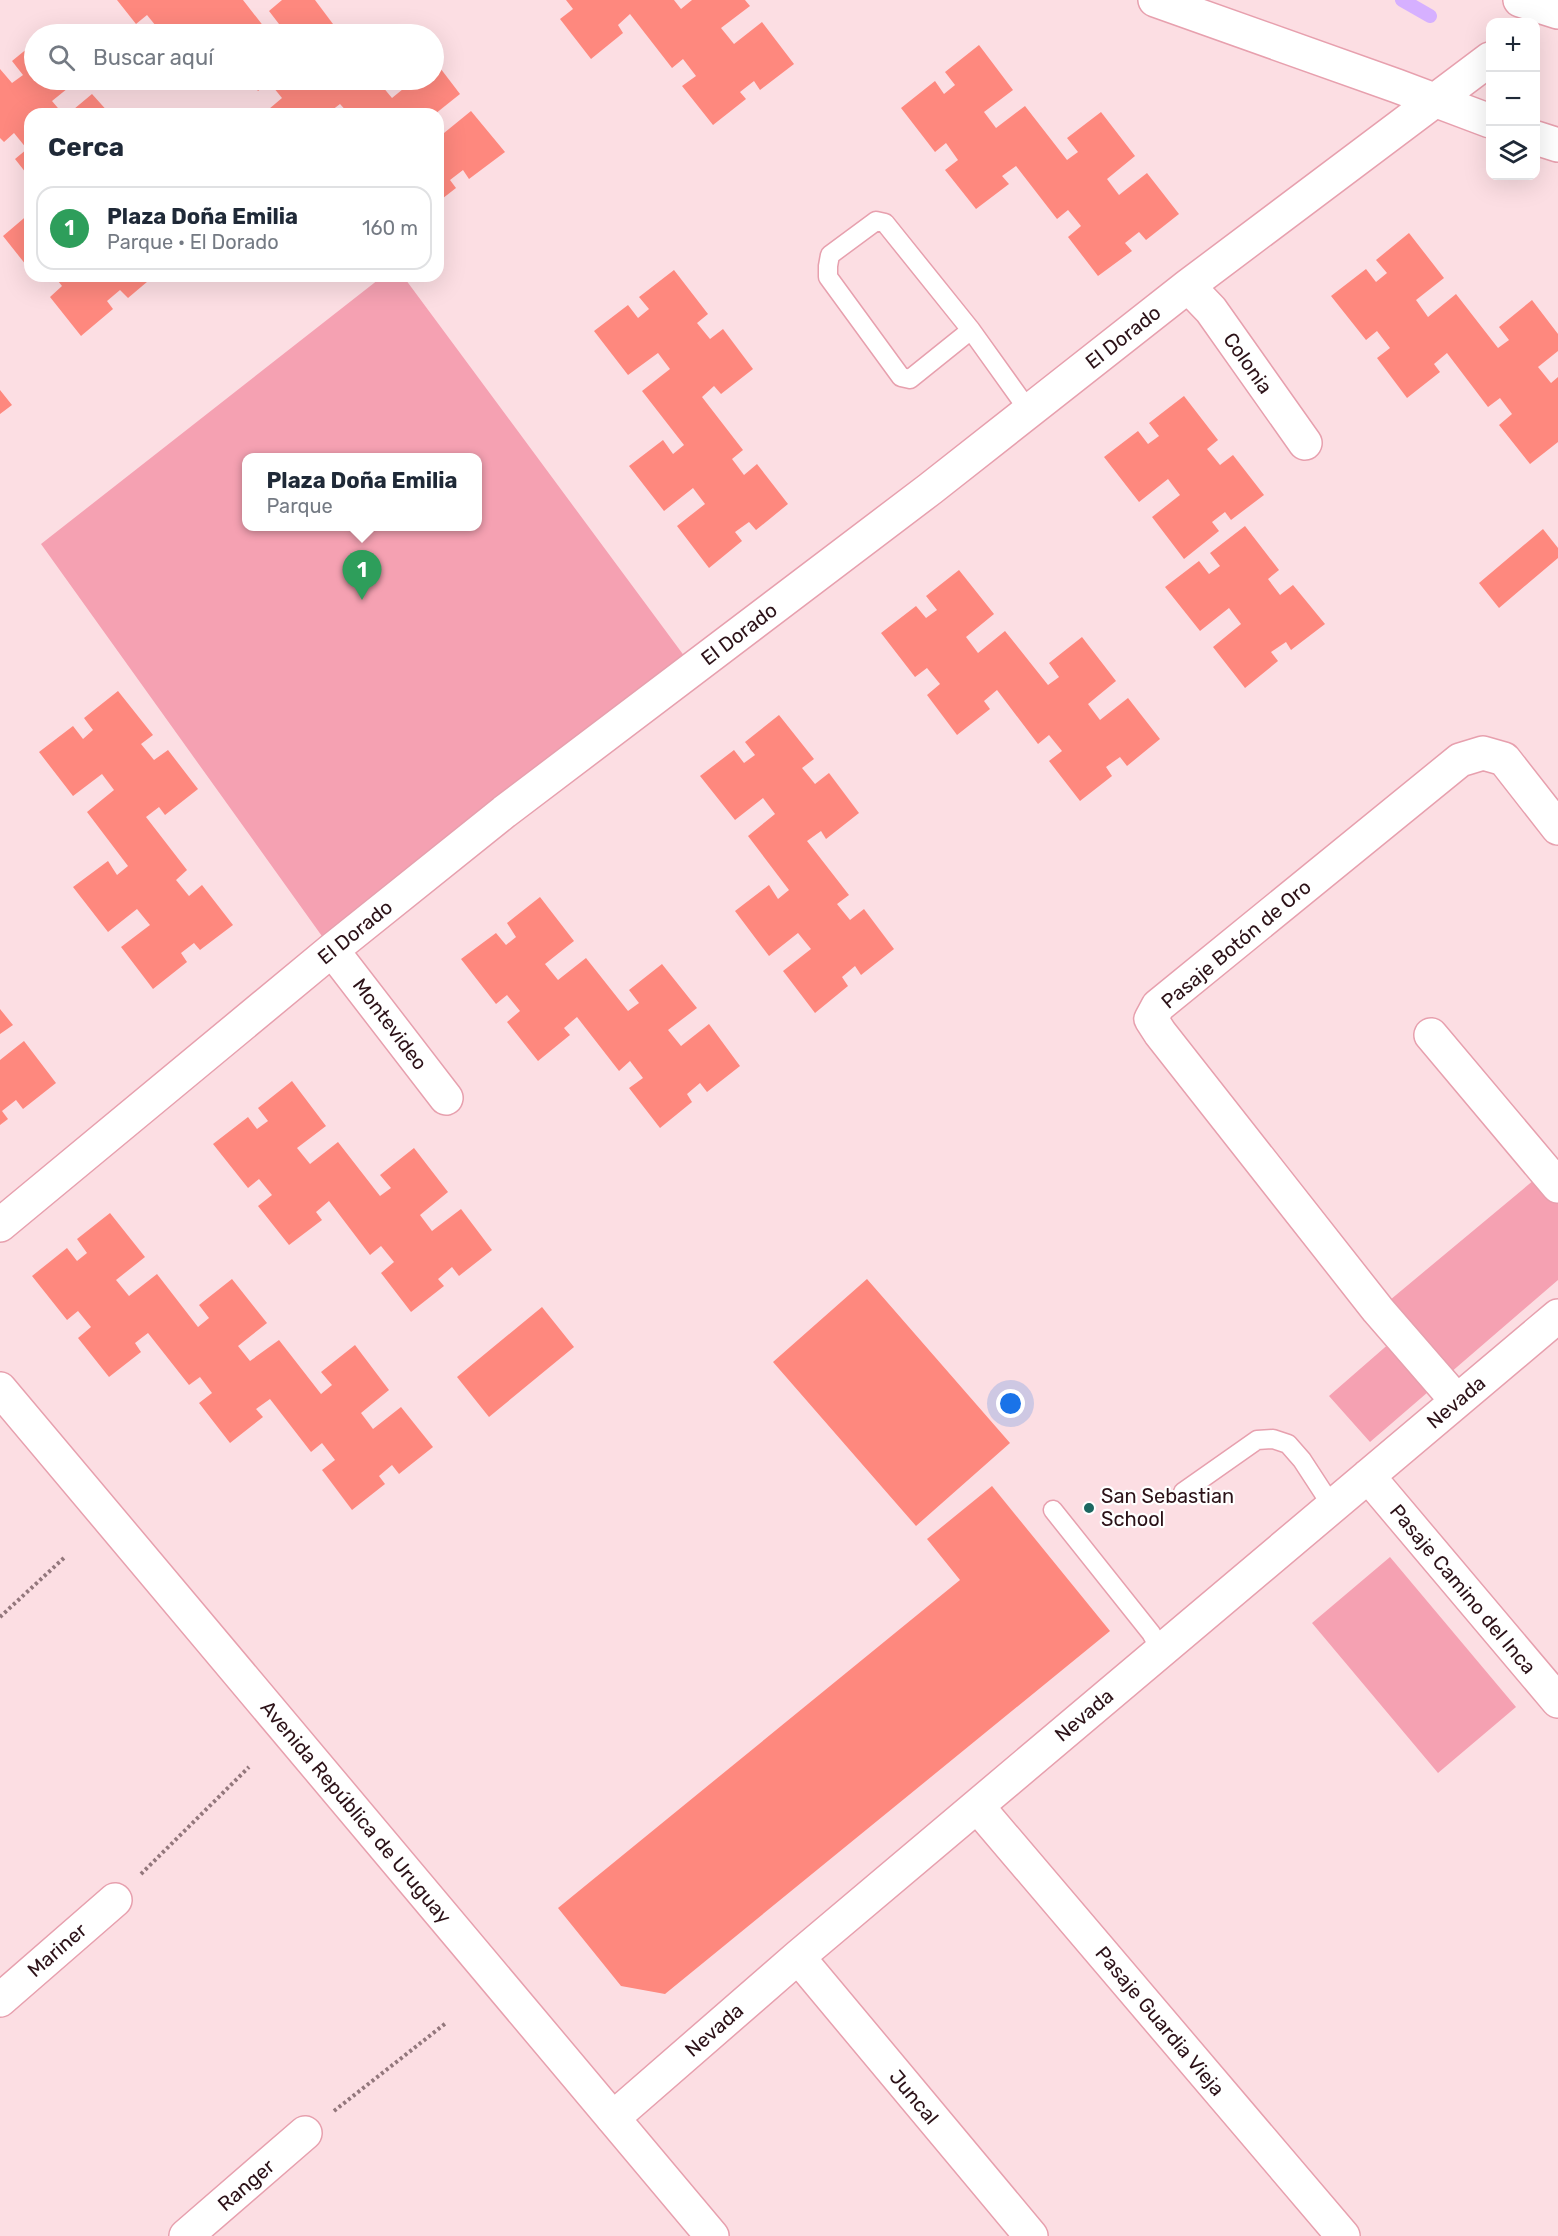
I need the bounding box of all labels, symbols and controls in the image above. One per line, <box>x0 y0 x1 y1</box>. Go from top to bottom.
map controls <box>1486 18 1540 180</box>
button: + <box>1486 18 1540 72</box>
search box <box>24 24 444 90</box>
icon: search <box>45 41 78 74</box>
text: Buscar aquí <box>93 44 214 71</box>
button: − <box>1486 72 1540 126</box>
button: layers <box>1486 126 1540 180</box>
text: Cerca <box>48 132 124 163</box>
text: Plaza Doña Emilia <box>107 203 298 230</box>
text: 1 <box>65 216 74 240</box>
text: 160 m <box>362 216 418 240</box>
text: Parque · El Dorado <box>107 230 279 254</box>
street label: El Dorado <box>1081 300 1165 374</box>
street label: Colonia <box>1218 328 1278 398</box>
popup <box>242 453 482 531</box>
text: Plaza Doña Emilia <box>266 467 458 494</box>
text: Parque <box>266 494 333 518</box>
pin: 1 <box>342 550 382 600</box>
street label: El Dorado <box>696 598 782 670</box>
street label: Pasaje Botón de Oro <box>1156 874 1316 1014</box>
street label: El Dorado <box>313 895 397 969</box>
street label: Montevideo <box>348 973 432 1075</box>
street label: Nevada <box>1422 1371 1490 1433</box>
your location <box>996 1389 1025 1418</box>
place label: San Sebastian School <box>1101 1484 1234 1531</box>
street label: Pasaje Camino del Inca <box>1385 1499 1541 1679</box>
marker: San Sebastian School <box>1082 1501 1096 1515</box>
street label: Nevada <box>1050 1684 1118 1746</box>
street label: Avenida República de Uruguay <box>256 1696 456 1928</box>
street label: Mariner <box>23 1918 92 1982</box>
street label: Pasaje Guardia Vieja <box>1090 1941 1230 2101</box>
street label: Nevada <box>680 1998 748 2062</box>
street label: Juncal <box>884 2065 944 2129</box>
street label: Ranger <box>213 2154 279 2216</box>

